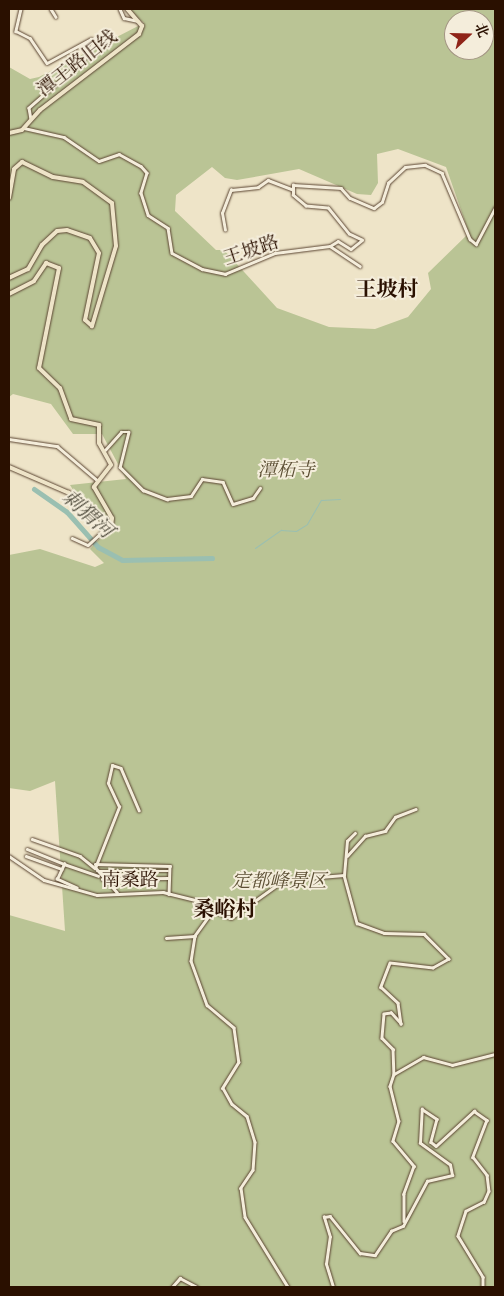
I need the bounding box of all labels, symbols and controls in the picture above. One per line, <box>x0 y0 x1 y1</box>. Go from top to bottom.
north arrow <box>444 10 494 60</box>
text: 北 <box>471 20 493 40</box>
street label: 潭王路旧线 <box>33 25 121 101</box>
street label: 王坡路 <box>220 230 282 270</box>
district label: 王坡村 <box>356 276 418 302</box>
park label: 潭柘寺 <box>258 459 314 481</box>
water label: 刺猬河 <box>58 485 118 543</box>
street label: 南桑路 <box>102 869 158 891</box>
park label: 定都峰景区 <box>232 870 326 892</box>
district label: 桑峪村 <box>194 896 256 922</box>

